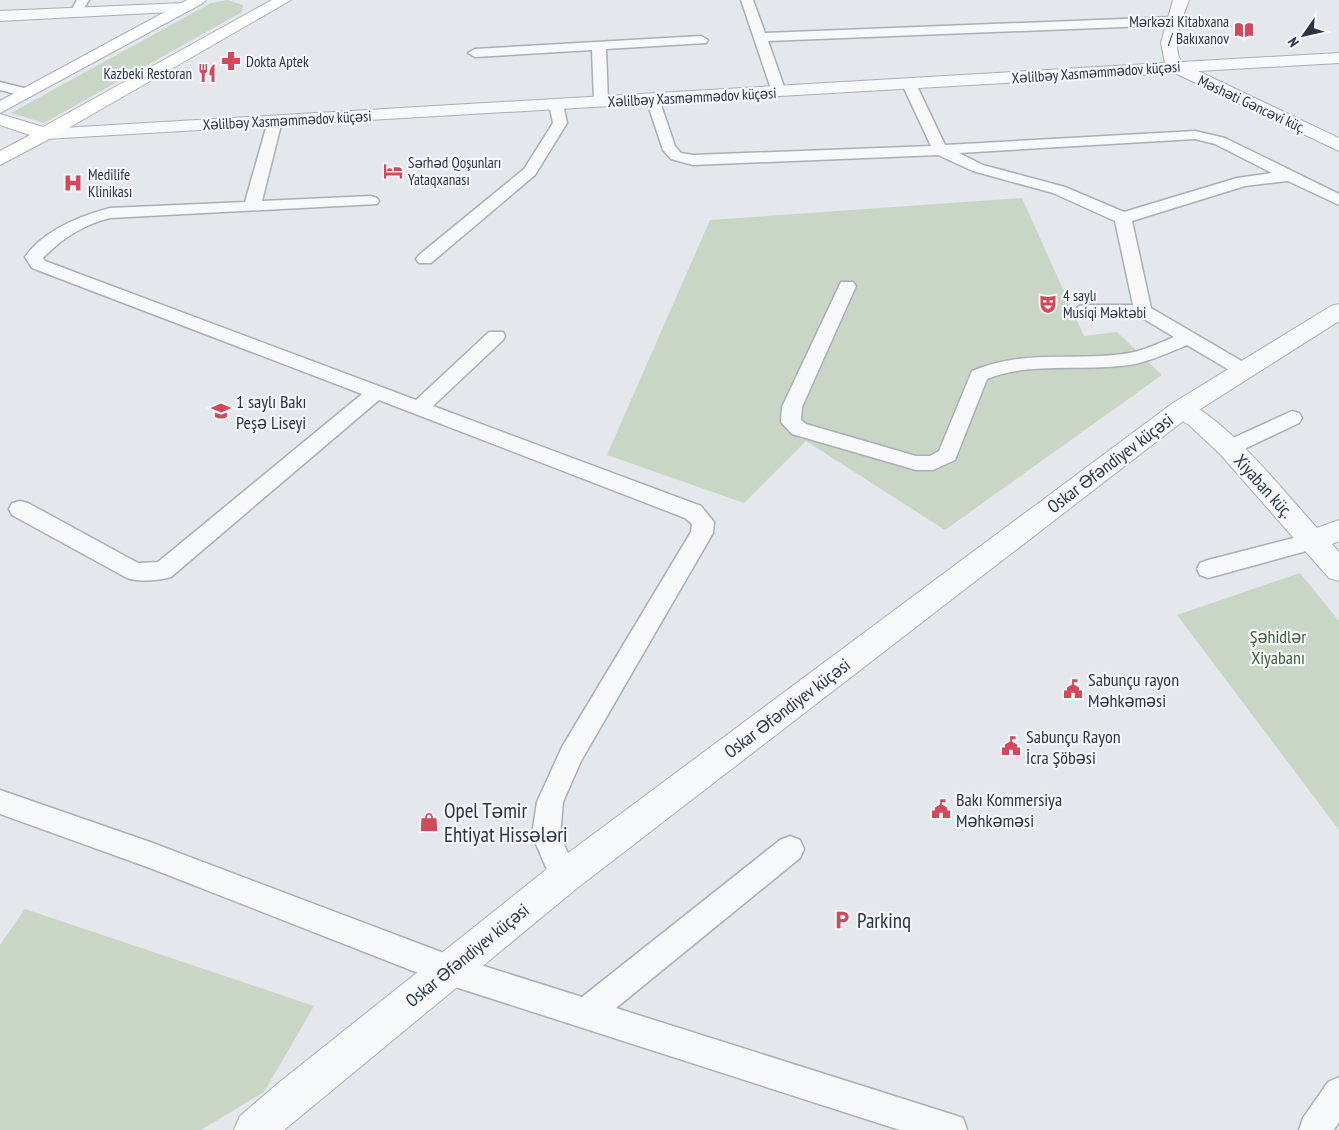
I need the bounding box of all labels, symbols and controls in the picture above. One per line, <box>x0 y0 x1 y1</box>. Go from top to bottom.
north arrow <box>1279 10 1329 60</box>
place label: Mərkəzi Kitabxana / Bakıxanov <box>1129 12 1229 48</box>
library icon: Mərkəzi Kitabxana / Bakıxanov <box>1233 19 1255 41</box>
text: N <box>1284 34 1303 50</box>
pharmacy icon: Dokta Aptek <box>220 50 242 72</box>
place label: Dokta Aptek <box>246 52 309 71</box>
street label: Xəlilbəy Xasməmmədov küçəsi <box>1011 57 1181 87</box>
restaurant icon: Kazbeki Restoran <box>196 62 218 84</box>
place label: Kazbeki Restoran <box>103 64 192 83</box>
street label: Məshəti Gəncəvi küç. <box>1195 71 1309 137</box>
street label: Xəlilbəy Xasməmmədov küçəsi <box>607 83 777 111</box>
street label: Xəlilbəy Xasməmmədov küçəsi <box>202 106 372 134</box>
place label: Sərhəd Qoşunları Yataqxanası <box>408 153 501 189</box>
hotel icon: Sərhəd Qoşunları Yataqxanası <box>382 160 404 182</box>
place label: Medilife Klinikası <box>88 165 132 201</box>
hospital icon: Medilife Klinikası <box>62 172 84 194</box>
place label: 4 saylı Musiqi Məktəbi <box>1063 286 1146 322</box>
theatre icon: 4 saylı Musiqi Məktəbi <box>1037 293 1059 315</box>
place label: 1 saylı Bakı Peşə Liseyi <box>236 390 306 434</box>
school or university icon: 1 saylı Bakı Peşə Liseyi <box>210 400 232 422</box>
street label: Oskar Əfəndiyev küçəsi <box>1042 408 1178 518</box>
street label: Xiyaban küç. <box>1229 449 1299 523</box>
park label: Şəhidlər Xiyabanı <box>1250 625 1306 669</box>
street label: Oskar Əfəndiyev küçəsi <box>719 653 855 763</box>
place label: Sabunçu rayon Məhkəməsi <box>1088 668 1179 712</box>
public building icon: Sabunçu rayon Məhkəməsi <box>1062 678 1084 700</box>
place label: Sabunçu Rayon İcra Şöbəsi <box>1026 725 1121 769</box>
public building icon: Sabunçu Rayon İcra Şöbəsi <box>1000 735 1022 757</box>
place label: Bakı Kommersiya Məhkəməsi <box>956 788 1062 832</box>
place label: Opel Təmir Ehtiyat Hissələri <box>444 797 568 848</box>
public building icon: Bakı Kommersiya Məhkəməsi <box>930 798 952 820</box>
shop icon: Opel Təmir Ehtiyat Hissələri <box>418 811 440 833</box>
street label: Oskar Əfəndiyev küçəsi <box>401 898 533 1012</box>
place label: Parkinq <box>857 907 911 934</box>
parking icon: Parkinq <box>831 909 853 931</box>

